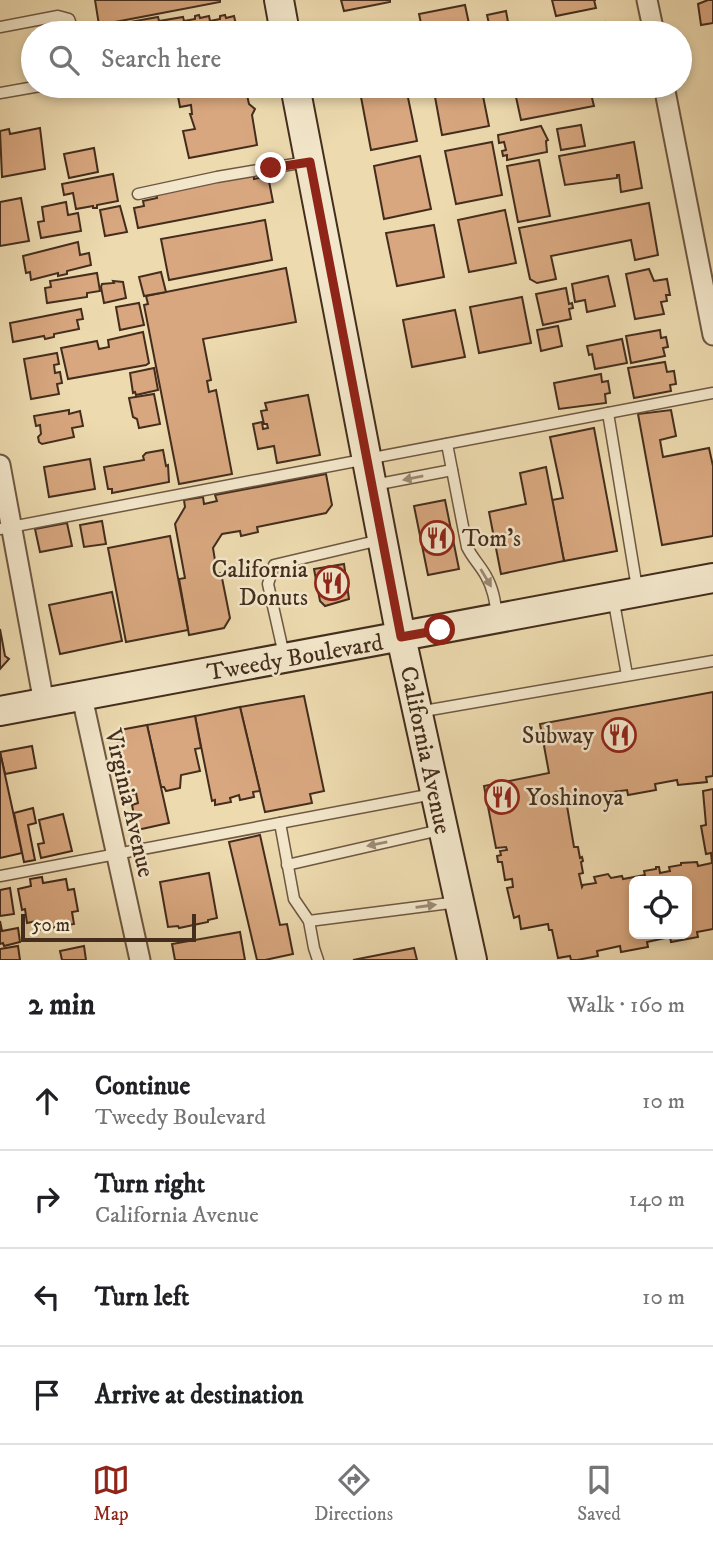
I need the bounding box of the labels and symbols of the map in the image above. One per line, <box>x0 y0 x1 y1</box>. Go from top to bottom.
route end <box>255 152 286 183</box>
one-way arrow <box>402 472 424 483</box>
restaurant icon: Tom's <box>418 519 456 557</box>
place label: Tom's <box>462 524 521 554</box>
place label: California Donuts <box>211 555 309 613</box>
restaurant icon: California Donuts <box>313 564 351 602</box>
one-way arrow <box>480 568 492 587</box>
route start <box>424 614 455 645</box>
street label: Tweedy Boulevard <box>205 628 386 688</box>
street label: California Avenue <box>393 664 457 837</box>
restaurant icon: Subway <box>600 716 638 754</box>
place label: Subway <box>522 721 595 751</box>
street label: Virginia Avenue <box>97 725 161 880</box>
restaurant icon: Yoshinoya <box>483 778 521 816</box>
place label: Yoshinoya <box>526 783 625 813</box>
one-way arrow <box>366 839 388 850</box>
one-way arrow <box>415 901 437 912</box>
scale bar <box>21 911 196 943</box>

